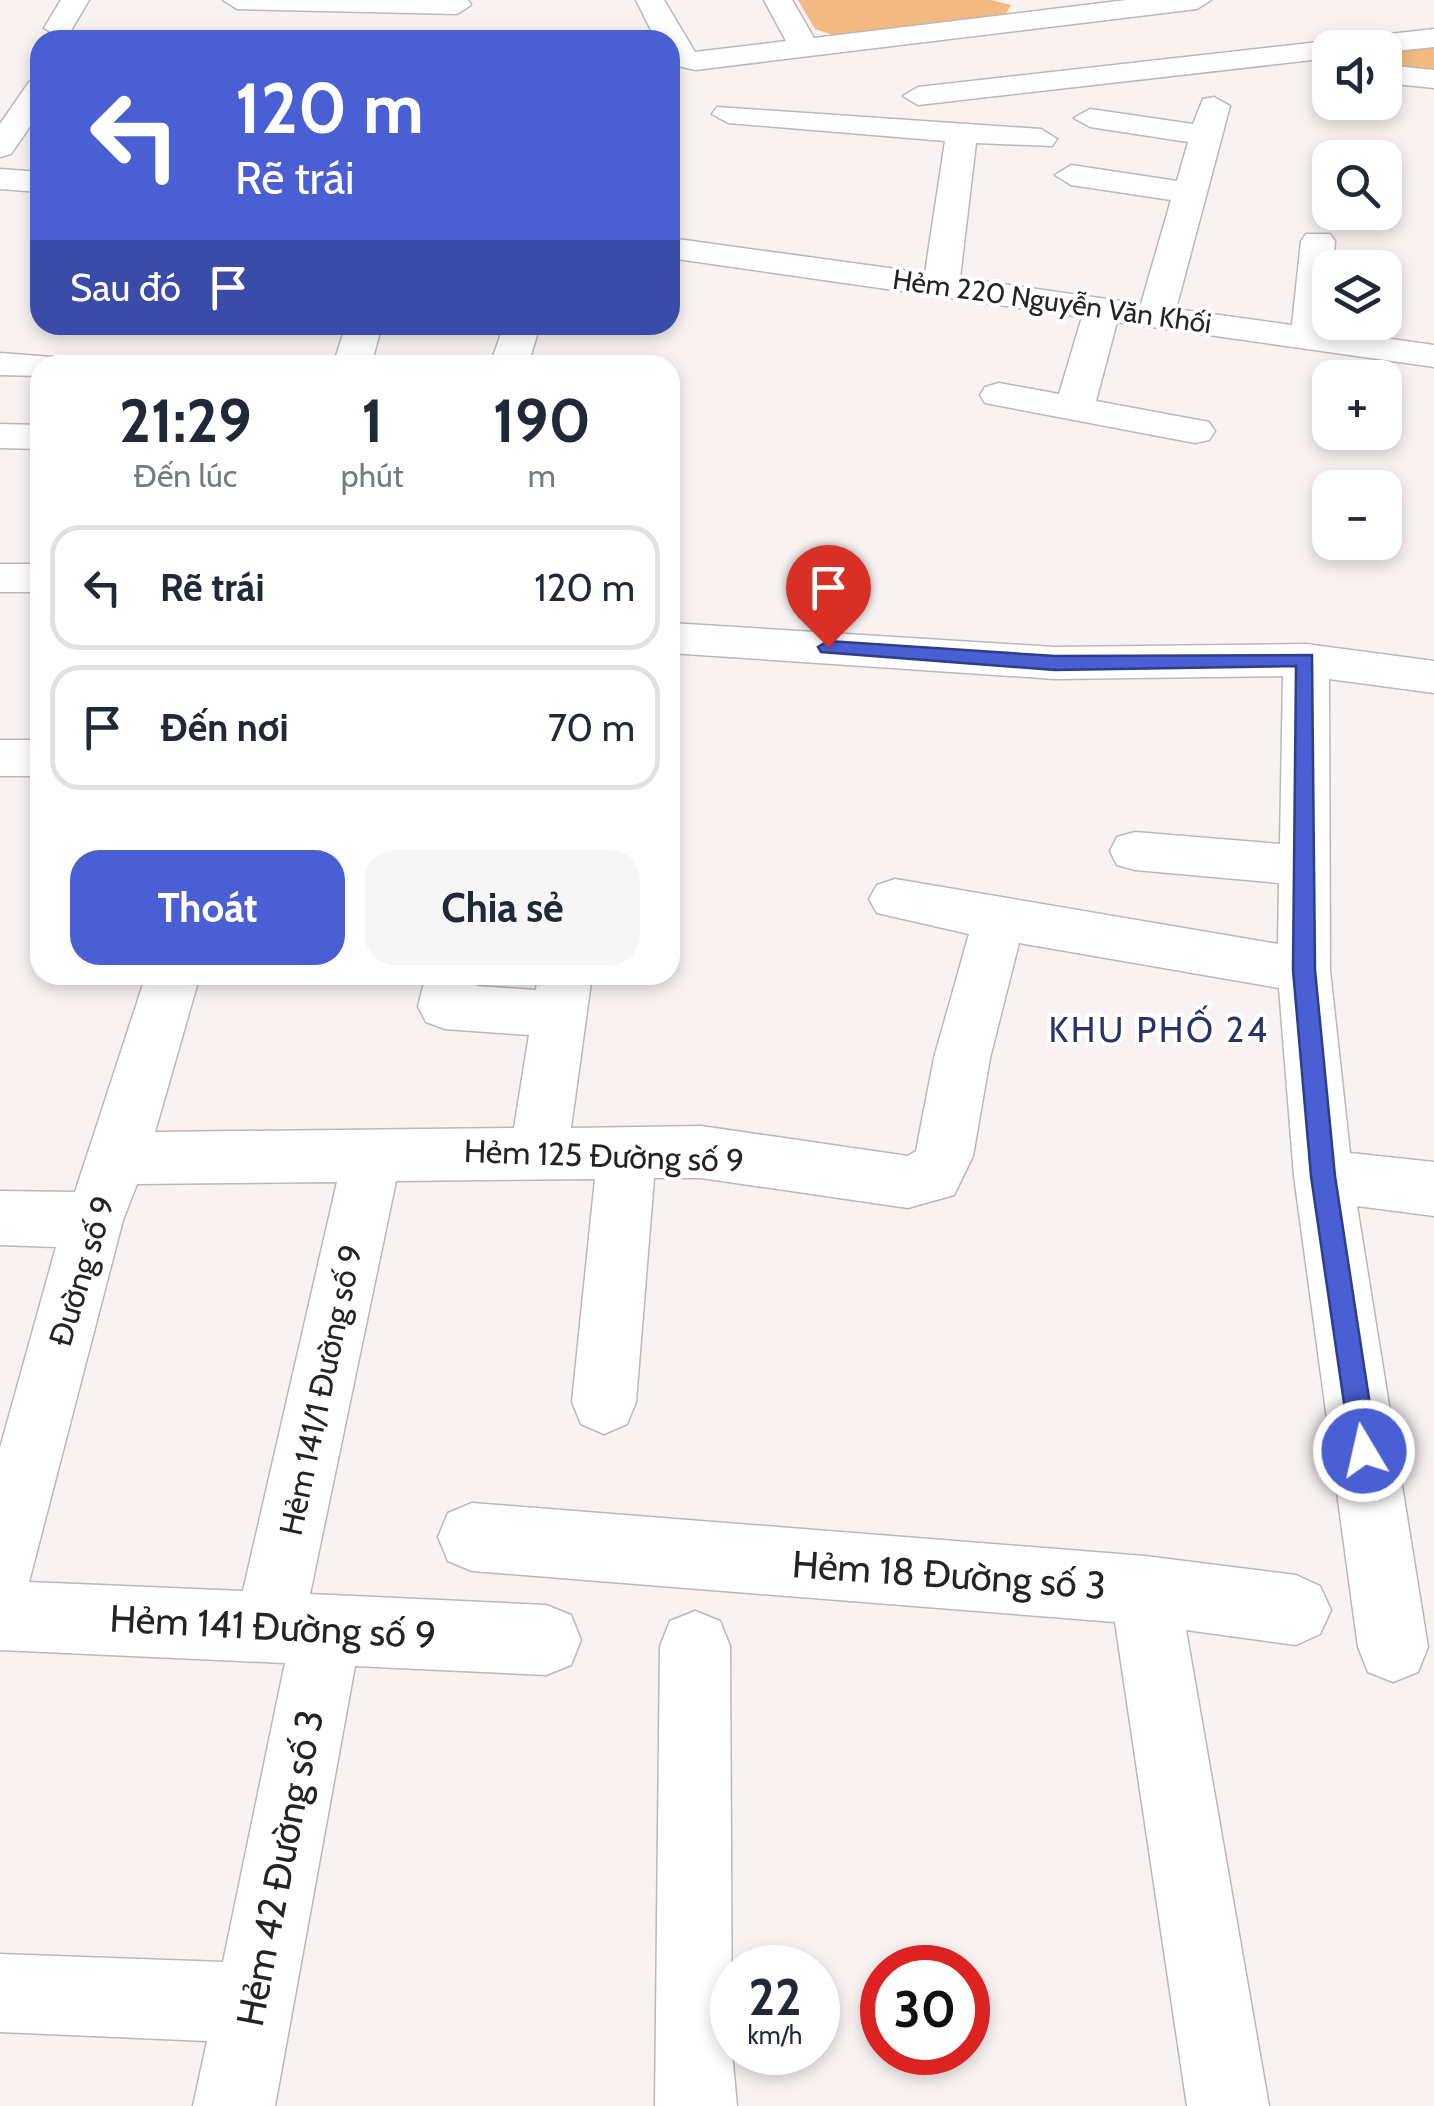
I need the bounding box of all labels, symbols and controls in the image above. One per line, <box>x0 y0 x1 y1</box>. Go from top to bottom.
map controls <box>1312 30 1402 560</box>
button: sound <box>1312 30 1402 120</box>
text: 120 m <box>235 65 424 151</box>
icon: left <box>70 70 200 200</box>
button: search <box>1312 140 1402 230</box>
text: Rẽ trái <box>235 151 355 205</box>
button: layers <box>1312 250 1402 340</box>
icon: arrive <box>201 260 256 315</box>
street label: Hẻm 220 Nguyễn Văn Khối <box>890 262 1214 340</box>
text: Sau đó <box>70 264 181 311</box>
button: + <box>1312 360 1402 450</box>
text: 21:29 <box>119 384 252 457</box>
text: 1 <box>361 384 383 457</box>
text: 190 <box>493 384 591 457</box>
text: Đến lúc <box>134 456 237 495</box>
text: phút <box>341 456 404 495</box>
text: m <box>528 456 556 495</box>
button: − <box>1312 470 1402 560</box>
pin <box>786 545 871 648</box>
icon: left <box>75 560 130 615</box>
icon: arrive <box>801 560 856 615</box>
text: Rẽ trái <box>160 564 265 611</box>
text: 120 m <box>534 564 635 611</box>
icon: arrive <box>75 700 130 755</box>
text: Đến nơi <box>160 704 289 751</box>
text: 70 m <box>548 704 635 751</box>
button: Thoát <box>70 850 345 965</box>
button: Chia sẻ <box>365 850 640 965</box>
district label: KHU PHỐ 24 <box>1049 1005 1269 1051</box>
street label: Hẻm 125 Đường số 9 <box>463 1131 745 1180</box>
street label: Đường số 9 <box>40 1191 123 1351</box>
street label: Hẻm 141/1 Đường số 9 <box>271 1241 370 1539</box>
position arrow <box>1312 1399 1416 1503</box>
street label: Hẻm 18 Đường số 3 <box>790 1540 1108 1609</box>
street label: Hẻm 141 Đường số 9 <box>109 1594 437 1659</box>
street label: Hẻm 42 Đường số 3 <box>226 1706 333 2030</box>
speed limit sign: 30 <box>860 1945 990 2075</box>
text: 22 <box>749 1967 801 2028</box>
text: km/h <box>748 2020 802 2050</box>

